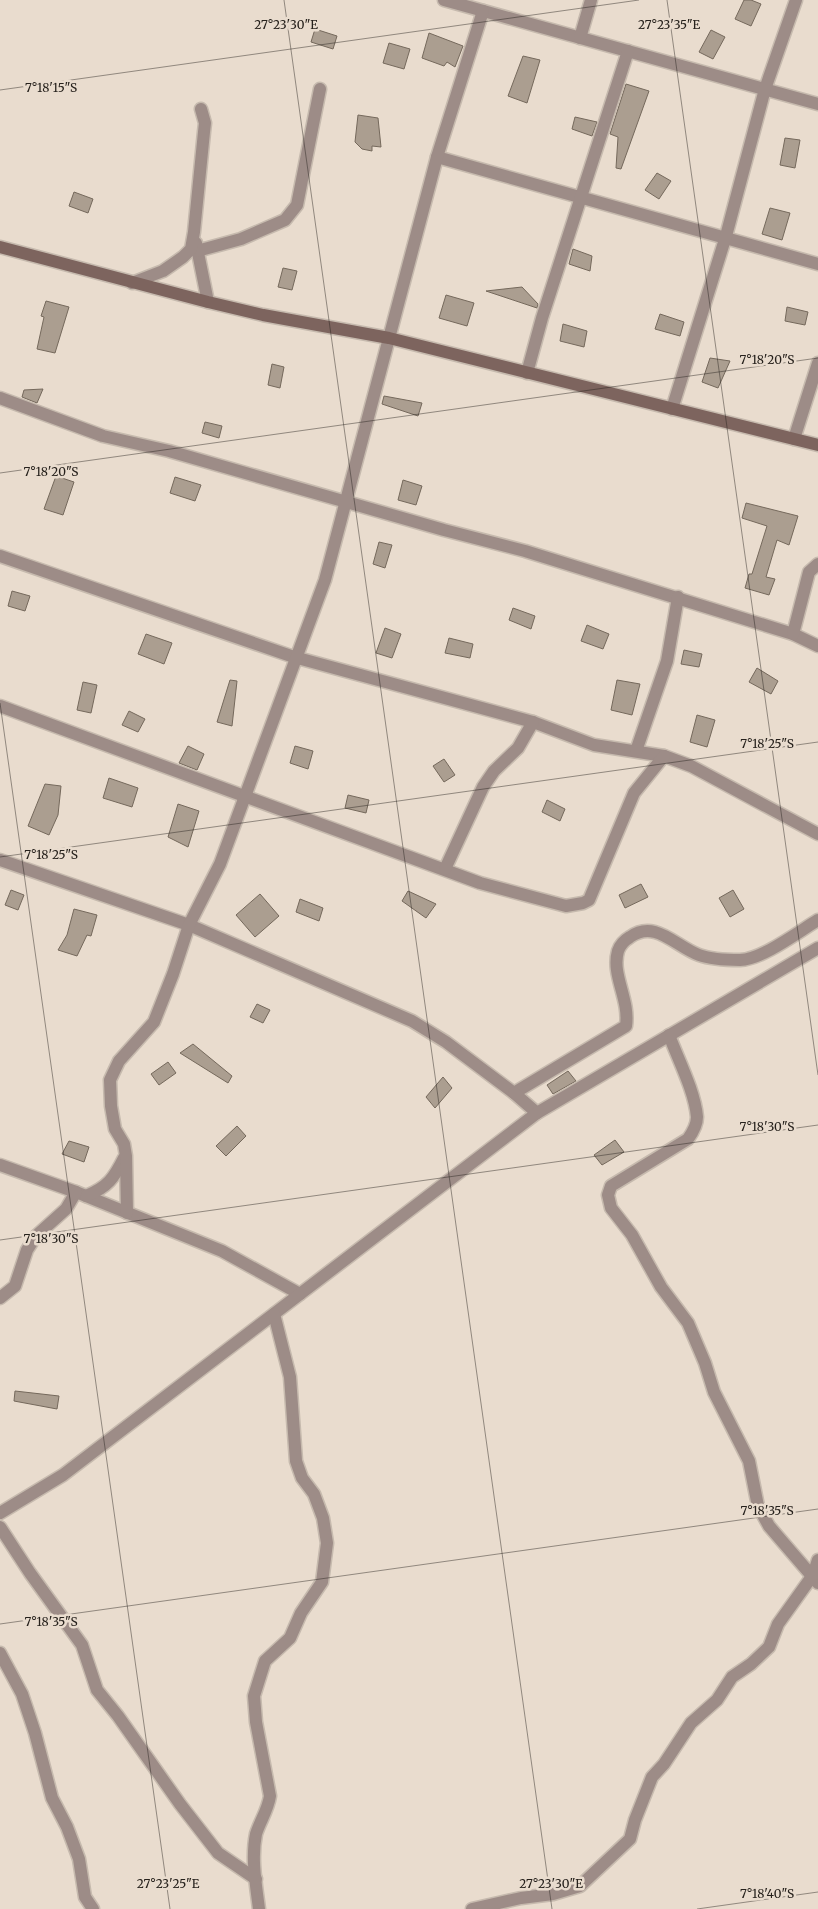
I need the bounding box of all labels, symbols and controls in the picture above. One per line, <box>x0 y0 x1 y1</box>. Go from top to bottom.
text: 27°23'30"E <box>254 17 318 32</box>
text: 27°23'35"E <box>638 17 700 32</box>
text: 7°18'15"S <box>25 80 77 95</box>
text: 7°18'20"S <box>740 352 794 367</box>
text: 7°18'20"S <box>24 464 78 479</box>
text: 7°18'25"S <box>740 736 794 751</box>
text: 7°18'25"S <box>24 847 78 862</box>
text: 7°18'30"S <box>740 1119 794 1134</box>
text: 7°18'30"S <box>24 1231 78 1246</box>
text: 7°18'35"S <box>740 1503 794 1518</box>
text: 7°18'35"S <box>24 1614 78 1629</box>
text: 27°23'25"E <box>137 1876 200 1891</box>
text: 27°23'30"E <box>519 1876 583 1891</box>
text: 7°18'40"S <box>740 1886 794 1901</box>

